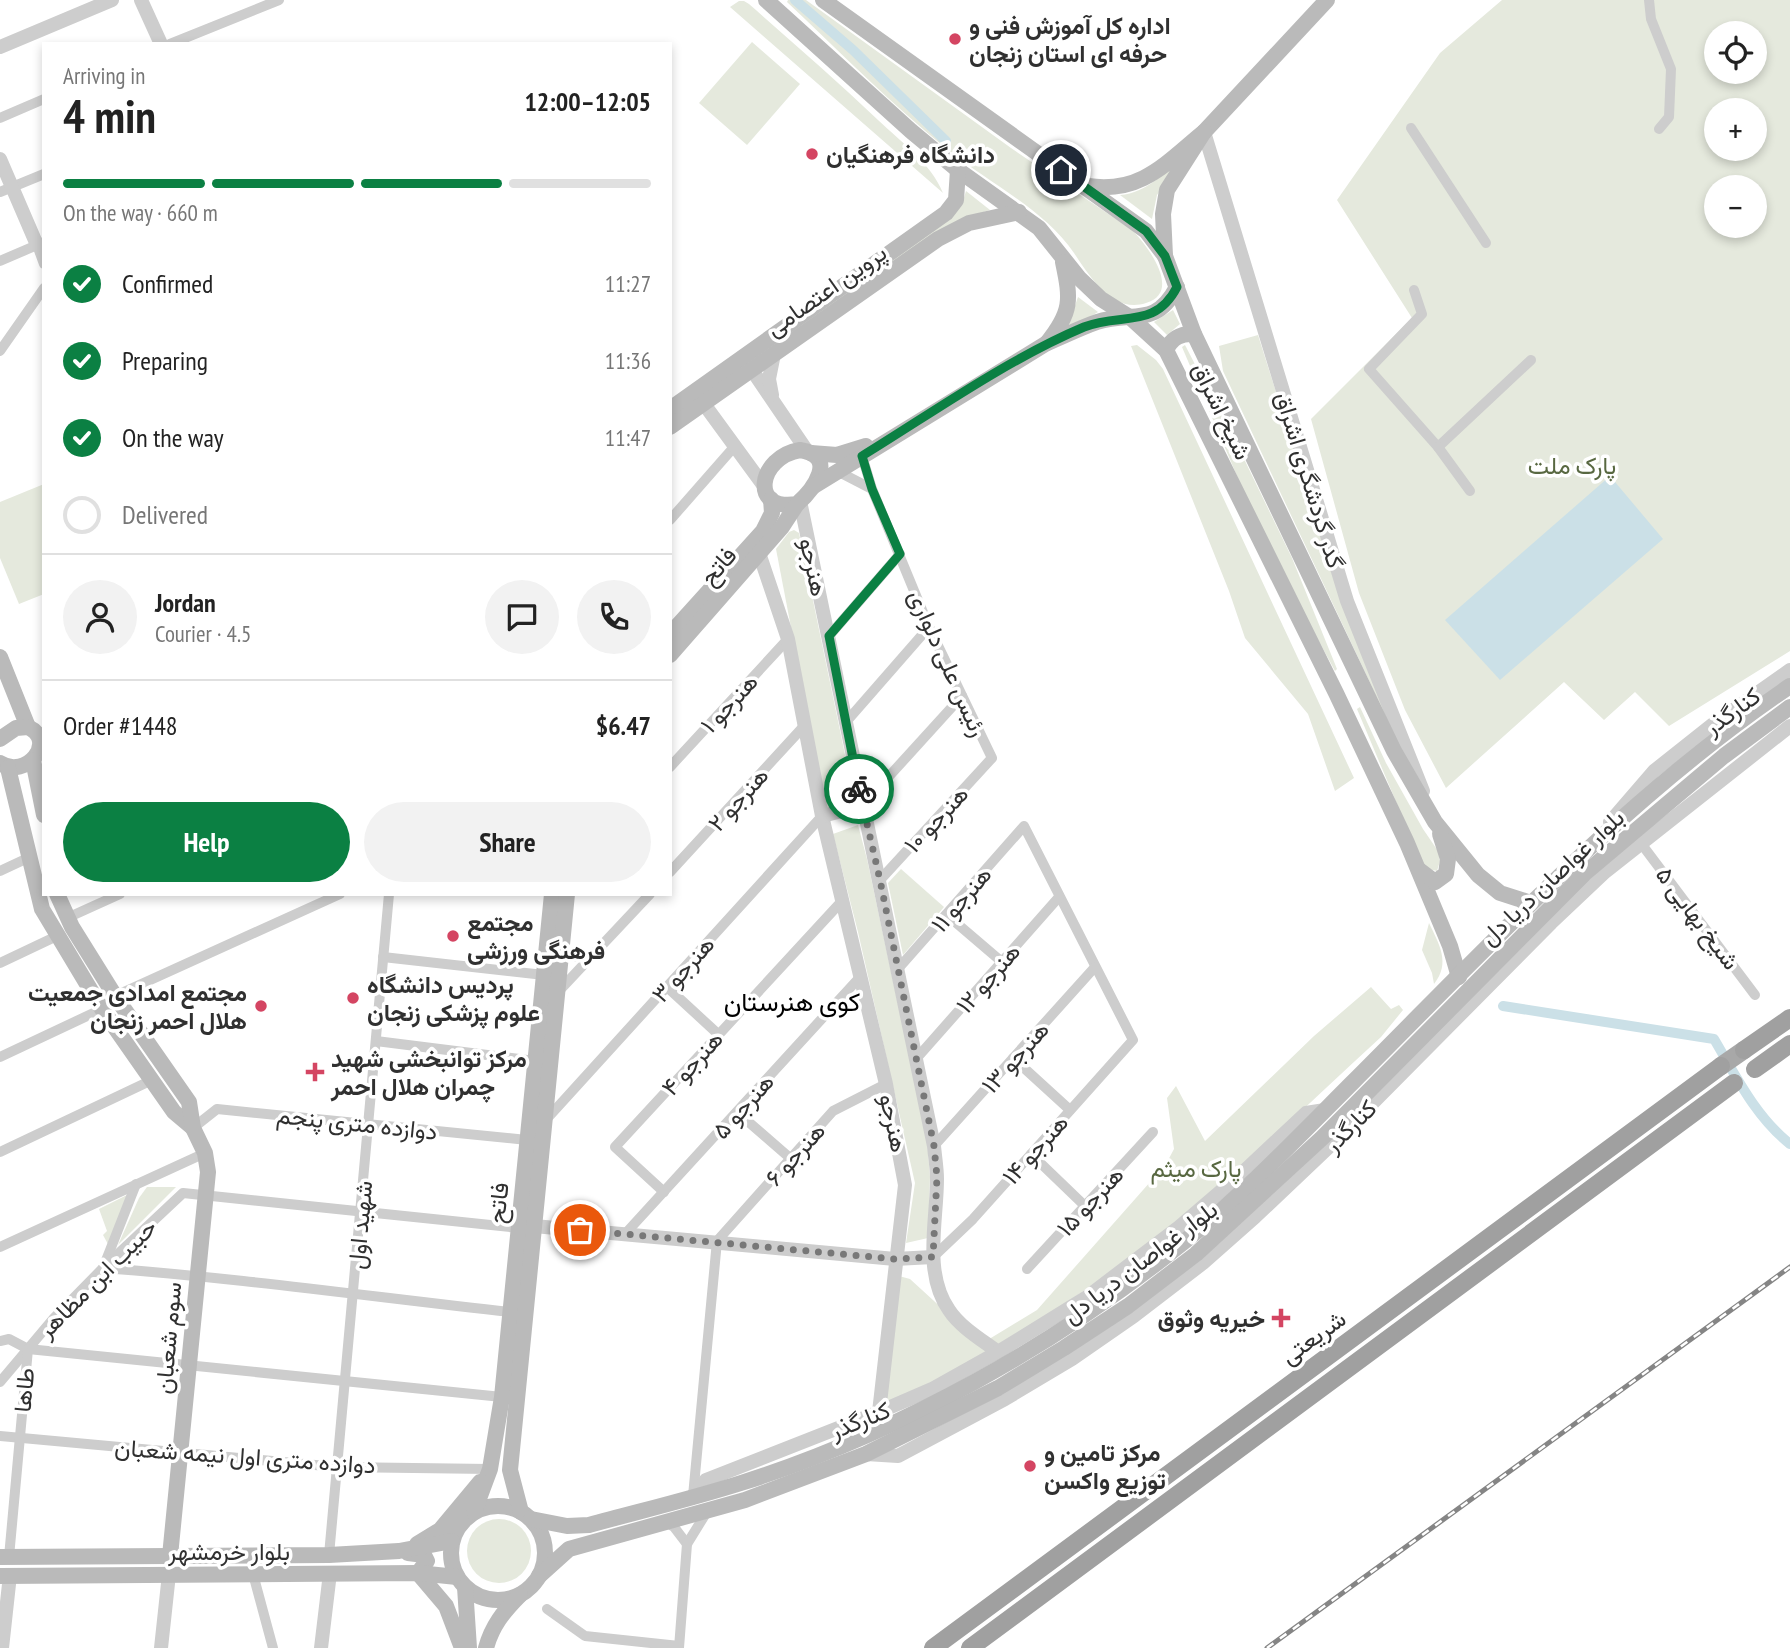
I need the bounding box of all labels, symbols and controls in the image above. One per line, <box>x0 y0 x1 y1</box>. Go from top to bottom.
place label: اداره کل آموزش فنی و حرفه ای استان زنجان <box>969 10 1171 69</box>
map controls <box>1704 21 1767 238</box>
button: locate <box>1704 21 1767 84</box>
marker: اداره کل آموزش فنی و حرفه ای استان زنجان <box>947 31 963 47</box>
text: Arriving in <box>63 61 145 90</box>
text: 12:00–12:05 <box>524 85 651 118</box>
text: 4 min <box>63 86 156 146</box>
button: + <box>1704 98 1767 161</box>
place label: دانشگاه فرهنگیان <box>826 139 995 170</box>
pin <box>1031 140 1091 200</box>
marker: دانشگاه فرهنگیان <box>804 146 820 162</box>
icon: home <box>1042 151 1080 189</box>
button: − <box>1704 175 1767 238</box>
text: On the way · 660 m <box>63 198 218 227</box>
street label: پروین اعتصامی <box>759 237 893 344</box>
icon: check <box>63 265 101 303</box>
text: Confirmed <box>122 267 213 300</box>
text: 11:27 <box>605 269 651 298</box>
icon: check <box>63 342 101 380</box>
text: Preparing <box>122 344 208 377</box>
text: 11:36 <box>605 346 651 375</box>
street label: شیخ اشراق <box>1183 357 1259 466</box>
street label: گدر گردشگری اشراق <box>1268 388 1352 572</box>
icon: check <box>63 419 101 457</box>
text: On the way <box>122 421 224 454</box>
text: 11:47 <box>605 423 651 452</box>
park label: پارک ملت <box>1528 450 1616 482</box>
text: Delivered <box>122 498 208 531</box>
street label: هنرجو <box>793 535 835 599</box>
street label: فاتح <box>693 540 745 593</box>
button: person <box>63 580 137 654</box>
button: chat <box>485 580 559 654</box>
button: phone <box>577 580 651 654</box>
street label: رئیس علی دلواری <box>902 585 994 741</box>
text: Jordan <box>155 586 216 619</box>
text: Courier · 4.5 <box>155 619 251 648</box>
street label: هنرجو ۱ <box>693 666 765 740</box>
street label: کنارگذر <box>1697 680 1766 743</box>
text: Order #1448 <box>63 709 178 742</box>
text: $6.47 <box>596 709 651 742</box>
courier <box>824 754 894 824</box>
street label: هنرجو ۲ <box>701 760 775 838</box>
icon: bike <box>840 770 878 808</box>
street label: هنرجو ۱۰ <box>897 779 975 859</box>
button: Help <box>63 802 350 882</box>
button: Share <box>364 802 651 882</box>
street label: بلوار غواصان دریا دل <box>1473 802 1631 952</box>
street label: هنرجو ۱۱ <box>924 859 998 939</box>
street label: شیخ بهایی ۵ <box>1647 860 1747 977</box>
place label: مجتمع فرهنگی ورزشی <box>467 907 605 966</box>
marker: مجتمع فرهنگی ورزشی <box>445 928 461 944</box>
street label: هنرجو ۳ <box>645 929 721 1009</box>
street label: هنرجو ۱۲ <box>949 936 1027 1020</box>
place label: پردیس دانشگاه علوم پزشکى زنجان <box>367 969 540 1029</box>
place label: مجتمع امدادی جمعیت هلال احمر زنجان <box>28 977 247 1036</box>
district label: کوی هنرستان <box>724 985 860 1018</box>
marker: پردیس دانشگاه علوم پزشکى زنجان <box>345 990 361 1006</box>
marker: مجتمع امدادی جمعیت هلال احمر زنجان <box>253 998 269 1014</box>
street label: هنرجو ۱۳ <box>974 1014 1056 1100</box>
street label: هنرجو ۴ <box>654 1024 730 1102</box>
place label: مرکز توانبخشی شهید چمران هلال احمر <box>330 1043 527 1103</box>
marker: مرکز توانبخشی شهید چمران هلال احمر <box>305 1062 325 1082</box>
street label: هنرجو ۵ <box>705 1067 781 1145</box>
street label: هنرجو <box>873 1091 915 1155</box>
street label: کنارگذر <box>1316 1093 1383 1160</box>
street label: دوازده متری پنجم <box>275 1099 439 1148</box>
street label: هنرجو ۱۴ <box>995 1107 1075 1191</box>
street label: هنرجو ۶ <box>758 1116 832 1192</box>
park label: پارک میثم <box>1150 1153 1242 1185</box>
street label: هنرجو ۱۵ <box>1050 1159 1130 1243</box>
street label: شهید اول <box>341 1179 379 1271</box>
street label: فاتح <box>480 1181 518 1225</box>
street label: بلوار غواصان دریا دل <box>1056 1194 1224 1330</box>
pin <box>550 1200 610 1260</box>
icon: bag <box>561 1211 599 1249</box>
street label: حبیب ابن مظاهر <box>30 1212 163 1345</box>
street label: سوم شعبان <box>148 1281 189 1395</box>
place label: خیریه وثوق <box>1158 1303 1265 1334</box>
street label: شریعتی <box>1274 1303 1352 1371</box>
marker: خیریه وثوق <box>1271 1308 1291 1328</box>
street label: طاها <box>7 1366 41 1414</box>
street label: کنارگذر <box>824 1394 895 1446</box>
street label: دوازده متری اول نیمه شعبان <box>113 1431 377 1481</box>
place label: مرکز تامین و توزیع واکسن <box>1044 1437 1166 1498</box>
marker: مرکز تامین و توزیع واکسن <box>1022 1458 1038 1474</box>
street label: بلوار خرمشهر <box>167 1536 290 1567</box>

